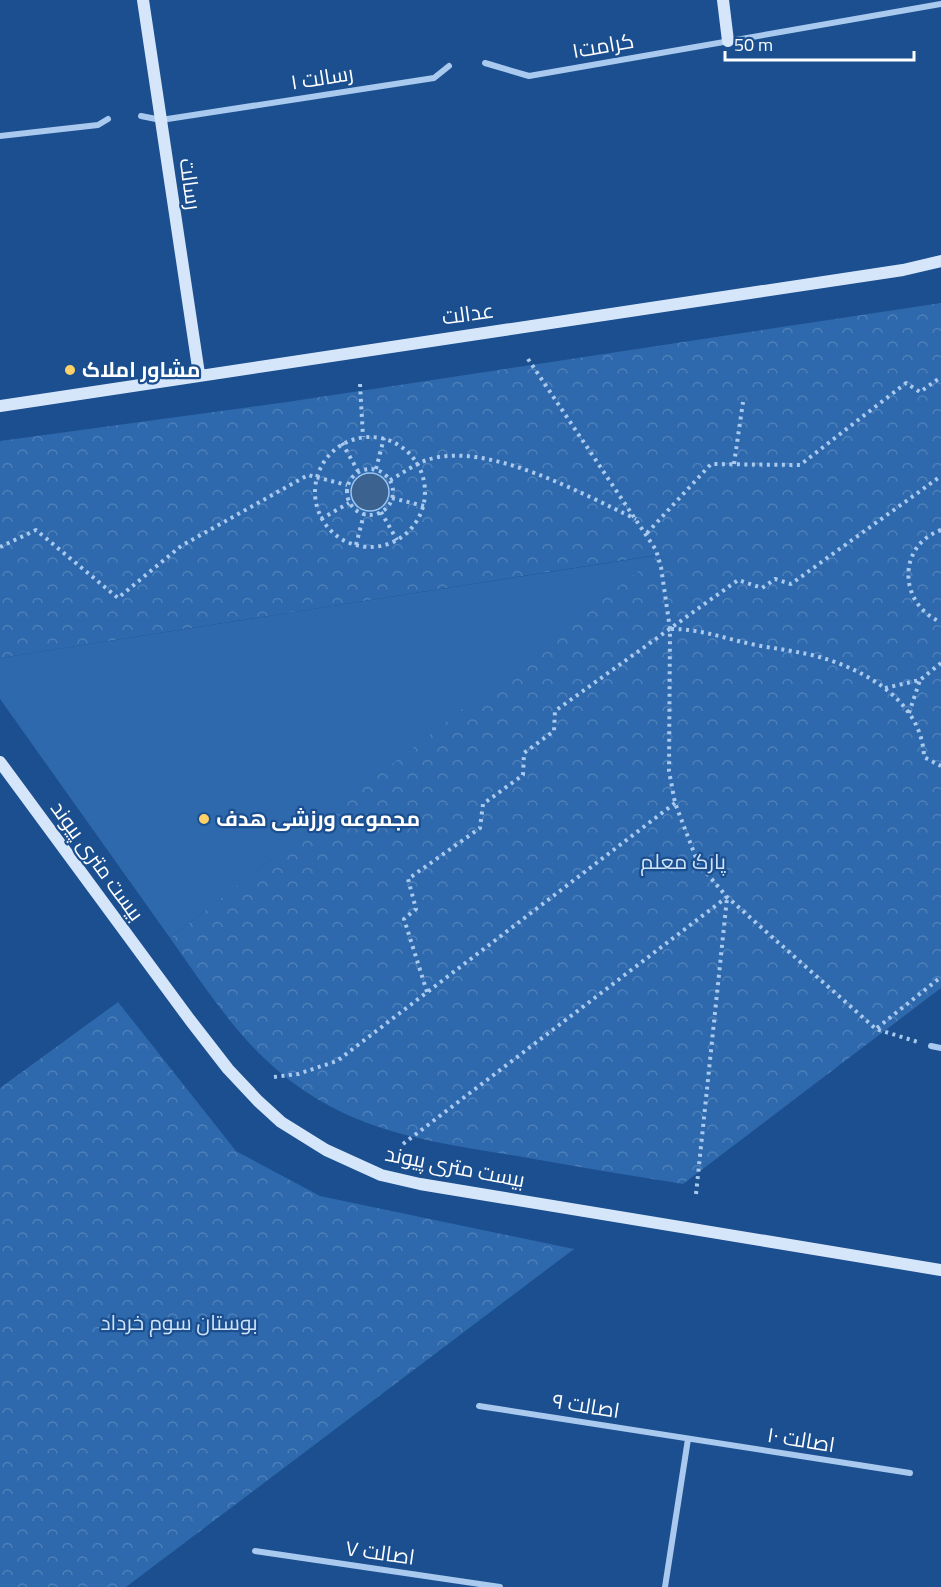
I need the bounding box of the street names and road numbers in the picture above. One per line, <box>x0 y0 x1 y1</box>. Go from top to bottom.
street label: کرامت۱ <box>569 24 636 66</box>
street label: رسالت ۱ <box>288 56 356 98</box>
street label: رسالت <box>172 156 210 212</box>
street label: عدالت <box>440 294 496 332</box>
street label: بیست متری پیوند <box>43 794 152 927</box>
street label: بیست متری پیوند <box>383 1137 528 1195</box>
street label: اصالت ۹ <box>550 1384 622 1426</box>
street label: اصالت ۱۰ <box>765 1418 837 1460</box>
street label: اصالت ۷ <box>343 1531 417 1573</box>

